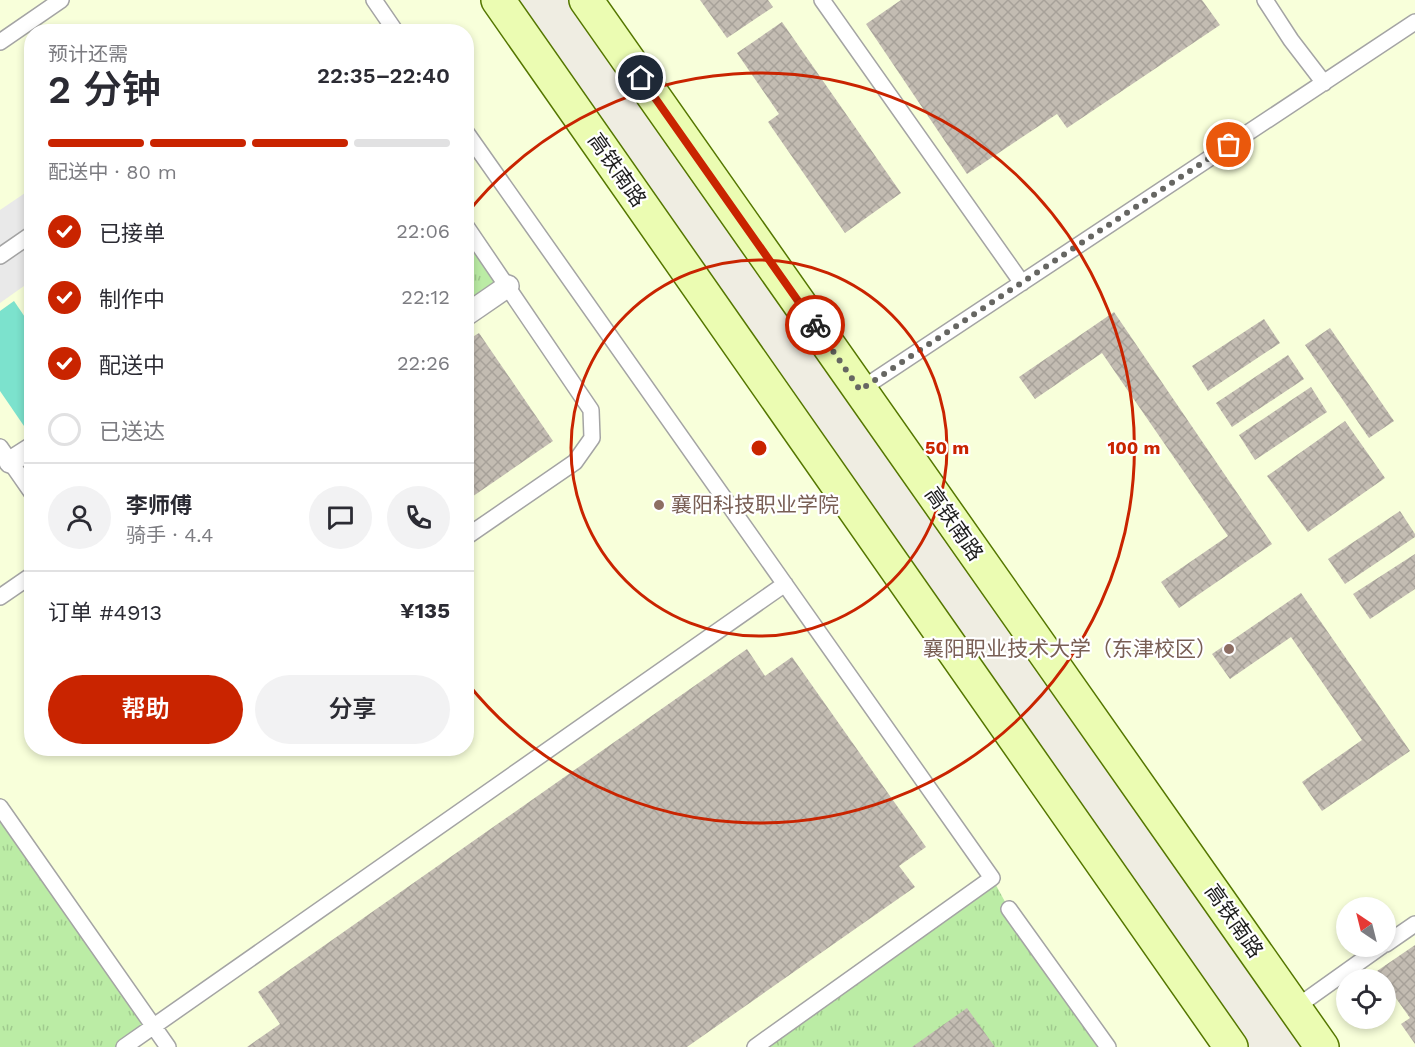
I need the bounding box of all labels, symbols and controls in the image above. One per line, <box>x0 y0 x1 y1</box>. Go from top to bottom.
text: 预计还需 <box>48 42 128 66</box>
pin <box>615 52 666 103</box>
icon: home <box>624 61 657 94</box>
text: 22:35–22:40 <box>317 63 450 88</box>
text: 2 分钟 <box>48 67 161 112</box>
pin <box>1203 119 1254 170</box>
street label: 高铁南路 <box>583 128 652 211</box>
icon: bag <box>1212 128 1245 161</box>
text: 配送中 · 80 m <box>48 160 177 184</box>
icon: check <box>48 215 81 248</box>
text: 22:06 <box>396 219 450 243</box>
text: 已接单 <box>99 221 165 246</box>
icon: check <box>48 281 81 314</box>
text: 22:12 <box>401 285 450 309</box>
text: 制作中 <box>99 287 165 312</box>
courier <box>785 295 845 355</box>
icon: bike <box>799 309 832 342</box>
icon: check <box>48 347 81 380</box>
text: 22:26 <box>397 351 450 375</box>
text: 配送中 <box>99 353 165 378</box>
text: 已送达 <box>99 419 165 444</box>
text: 50 m <box>925 437 969 458</box>
text: 100 m <box>1107 437 1161 458</box>
centre of rings <box>749 438 769 458</box>
street label: 高铁南路 <box>920 482 989 565</box>
button: person <box>48 486 111 549</box>
button: chat <box>309 486 372 549</box>
button: phone <box>387 486 450 549</box>
place label: 襄阳科技职业学院 <box>671 492 839 517</box>
text: 李师傅 <box>126 493 192 518</box>
marker: 襄阳科技职业学院 <box>652 498 666 512</box>
text: 骑手 · 4.4 <box>126 523 214 547</box>
text: ¥135 <box>400 598 450 623</box>
text: 订单 #4913 <box>48 600 162 625</box>
place label: 襄阳职业技术大学（东津校区） <box>923 636 1217 661</box>
marker: 襄阳职业技术大学（东津校区） <box>1222 642 1236 656</box>
button: 帮助 <box>48 675 243 744</box>
button: 分享 <box>255 675 450 744</box>
street label: 高铁南路 <box>1200 879 1269 962</box>
north arrow <box>1336 897 1396 957</box>
map controls <box>1336 897 1396 1029</box>
button: locate <box>1336 969 1396 1029</box>

